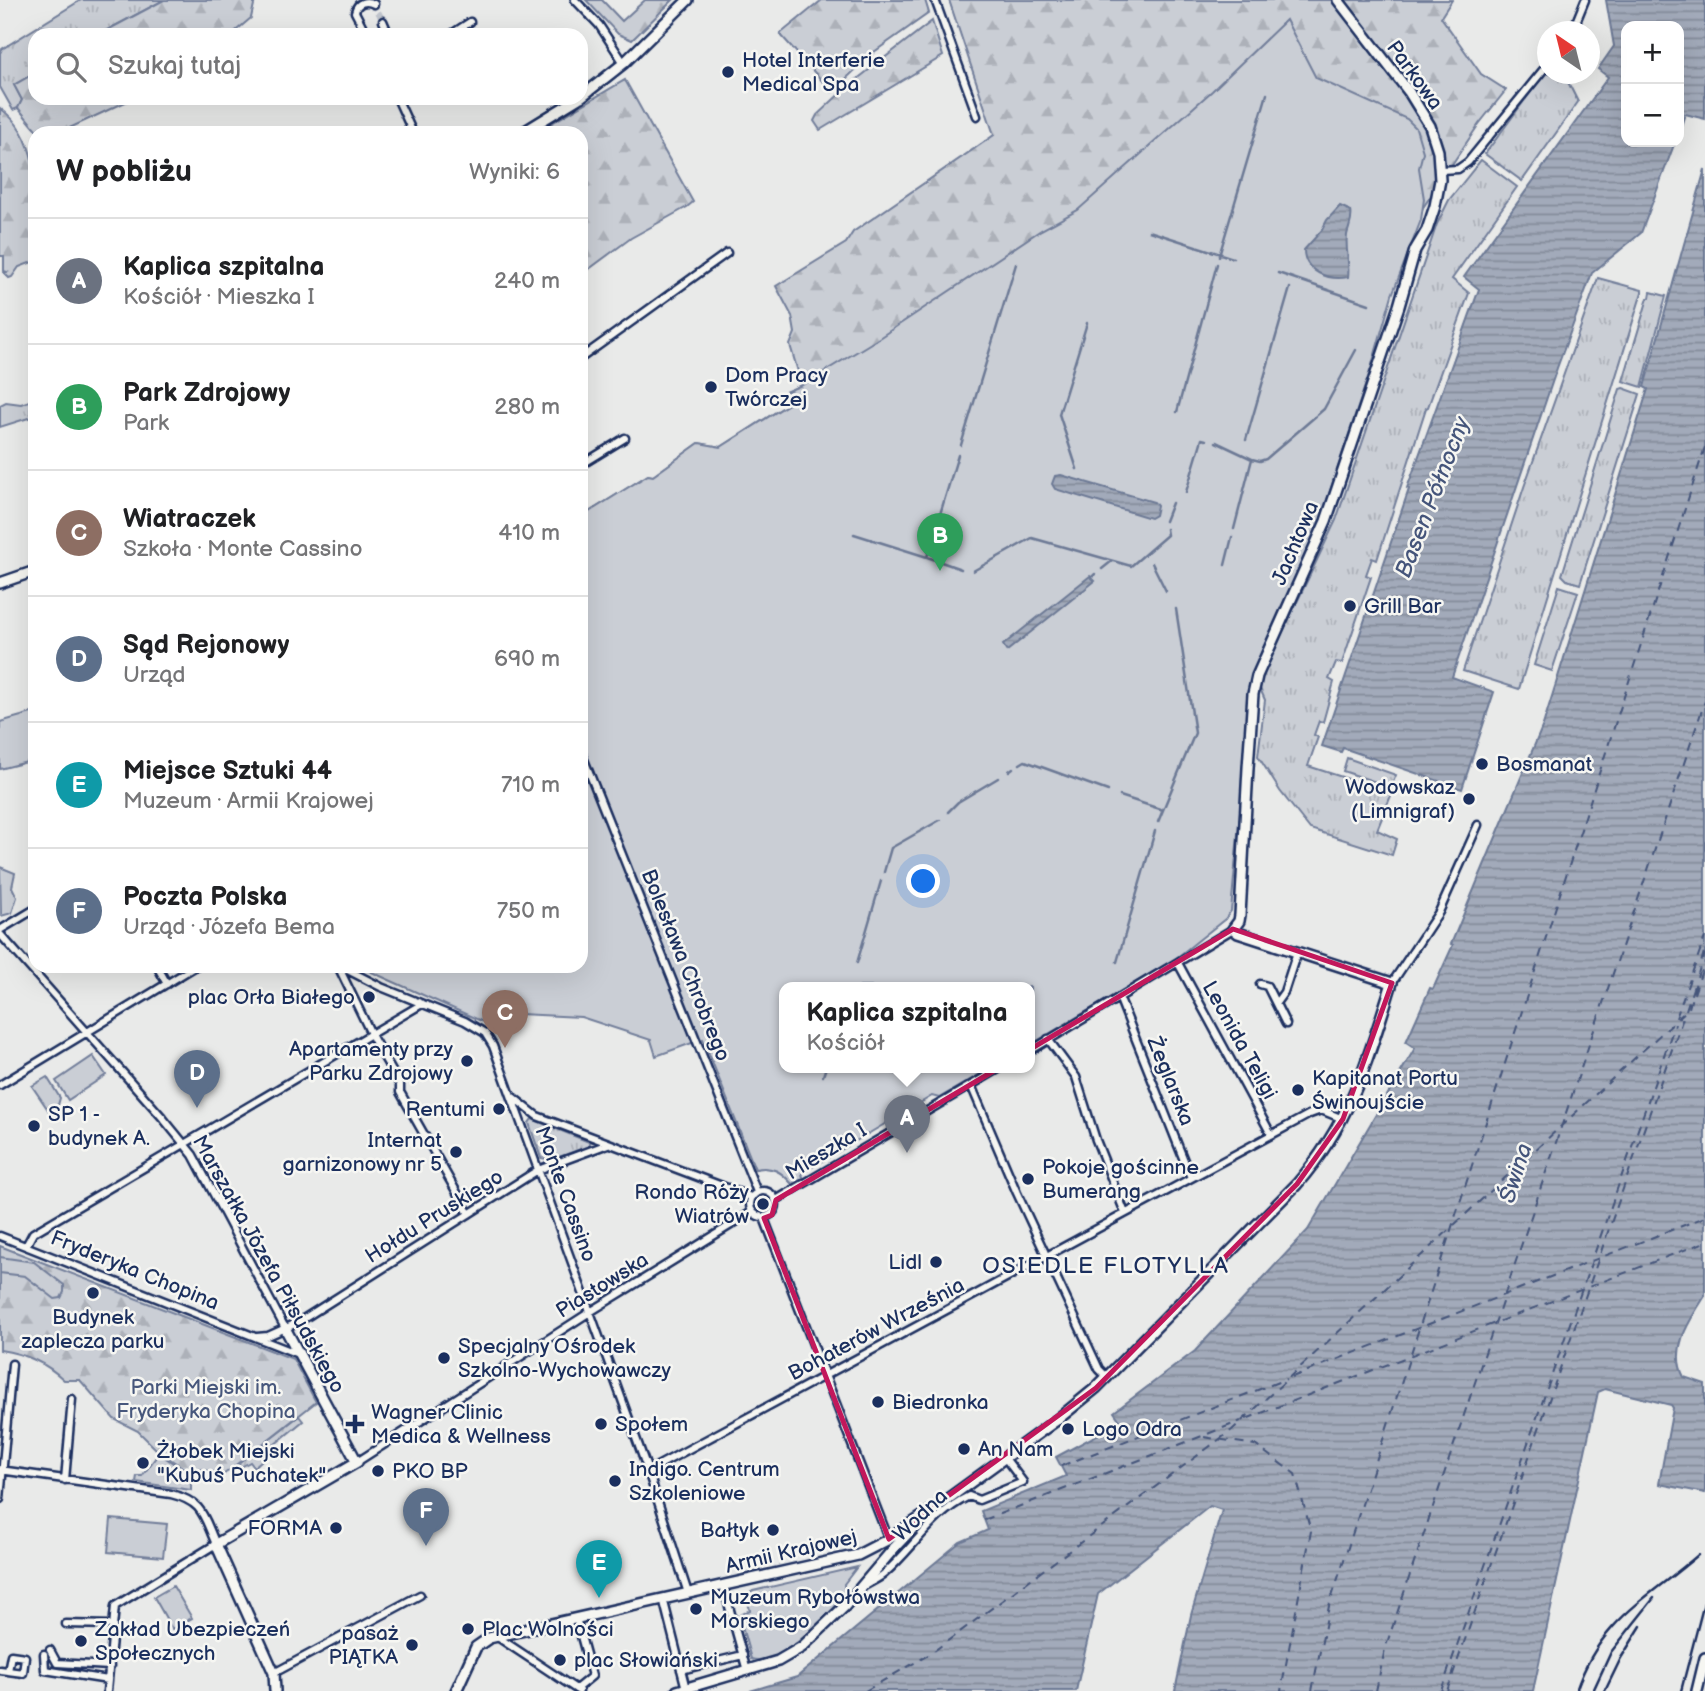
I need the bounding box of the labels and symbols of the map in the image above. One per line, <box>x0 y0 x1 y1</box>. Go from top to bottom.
north arrow <box>1537 21 1600 84</box>
street label: Parkowa <box>1381 36 1448 115</box>
place label: Hotel Interferie Medical Spa <box>742 48 885 97</box>
marker: Hotel Interferie Medical Spa <box>720 64 736 80</box>
place label: Dom Pracy Twórczej <box>725 363 828 412</box>
marker: Dom Pracy Twórczej <box>703 379 719 395</box>
water label: Basen Północny <box>1389 412 1477 582</box>
street label: Jachtowa <box>1267 497 1324 589</box>
pin: B <box>917 513 963 571</box>
place label: Grill Bar <box>1364 594 1442 619</box>
marker: Grill Bar <box>1342 598 1358 614</box>
place label: Bosmanat <box>1496 752 1593 777</box>
marker: Bosmanat <box>1474 756 1490 772</box>
place label: Wodowskaz (Limnigraf) <box>1345 775 1456 824</box>
marker: Wodowskaz (Limnigraf) <box>1461 791 1477 807</box>
your location <box>906 864 940 898</box>
street label: Bolesława Chrobrego <box>636 866 735 1065</box>
street label: Leonida Teligi <box>1197 977 1282 1104</box>
place label: plac Orła Białego <box>188 985 355 1010</box>
marker: plac Orła Białego <box>361 989 377 1005</box>
pin: C <box>482 990 528 1048</box>
street label: Żeglarska <box>1141 1032 1200 1129</box>
place label: Apartamenty przy Parku Zdrojowy <box>289 1037 454 1086</box>
pin: D <box>174 1050 220 1108</box>
marker: Apartamenty przy Parku Zdrojowy <box>459 1053 475 1069</box>
place label: Kapitanat Portu Świnoujście <box>1312 1066 1458 1115</box>
marker: Kapitanat Portu Świnoujście <box>1290 1082 1306 1098</box>
pin: A <box>884 1095 930 1153</box>
place label: Rentumi <box>405 1097 485 1122</box>
marker: Rentumi <box>491 1101 507 1117</box>
place label: SP 1 - budynek A. <box>48 1102 150 1151</box>
marker: SP 1 - budynek A. <box>26 1118 42 1134</box>
street label: Mieszka I <box>781 1118 871 1185</box>
street label: Monte Cassino <box>529 1123 602 1265</box>
place label: Internat garnizonowy nr 5 <box>283 1128 443 1177</box>
street label: Marszałka Józefa Piłsudskiego <box>187 1131 350 1398</box>
water label: Świna <box>1493 1140 1539 1207</box>
marker: Internat garnizonowy nr 5 <box>448 1144 464 1160</box>
place label: Pokoje gościnne Bumerang <box>1042 1155 1199 1204</box>
street label: Hołdu Pruskiego <box>361 1164 508 1269</box>
marker: Pokoje gościnne Bumerang <box>1020 1171 1036 1187</box>
place label: Rondo Róży Wiatrów <box>634 1180 750 1229</box>
marker: Rondo Róży Wiatrów <box>755 1196 771 1212</box>
street label: Fryderyka Chopina <box>47 1225 223 1316</box>
street label: Piastowska <box>551 1247 653 1324</box>
place label: Lidl <box>888 1250 922 1275</box>
district label: OSIEDLE FLOTYLLA <box>982 1252 1230 1280</box>
marker: Lidl <box>928 1254 944 1270</box>
street label: Bohaterów Września <box>784 1272 968 1386</box>
marker: Budynek zaplecza parku <box>85 1285 101 1301</box>
place label: Budynek zaplecza parku <box>22 1305 164 1354</box>
place label: Specjalny Ośrodek Szkolno-Wychowawczy <box>458 1334 672 1383</box>
marker: Specjalny Ośrodek Szkolno-Wychowawczy <box>436 1350 452 1366</box>
park label: Parki Miejski im. Fryderyka Chopina <box>116 1375 296 1424</box>
place label: Biedronka <box>892 1390 989 1415</box>
marker: Biedronka <box>870 1394 886 1410</box>
place label: Wagner Clinic Medica & Wellness <box>371 1400 551 1449</box>
place label: Społem <box>615 1412 688 1437</box>
marker: Wagner Clinic Medica & Wellness <box>345 1414 365 1434</box>
marker: Społem <box>593 1416 609 1432</box>
place label: Logo Odra <box>1082 1417 1182 1442</box>
marker: Logo Odra <box>1060 1421 1076 1437</box>
place label: An Nam <box>978 1437 1053 1462</box>
place label: Żłobek Miejski "Kubuś Puchatek" <box>156 1439 326 1488</box>
marker: An Nam <box>956 1441 972 1457</box>
marker: Żłobek Miejski "Kubuś Puchatek" <box>135 1455 151 1471</box>
place label: Indigo. Centrum Szkoleniowe <box>629 1457 780 1506</box>
place label: PKO BP <box>392 1459 468 1484</box>
marker: PKO BP <box>370 1463 386 1479</box>
marker: Indigo. Centrum Szkoleniowe <box>607 1473 623 1489</box>
street label: Wodna <box>888 1484 953 1547</box>
pin: F <box>403 1488 449 1546</box>
place label: FORMA <box>248 1516 322 1541</box>
place label: Bałtyk <box>700 1518 760 1543</box>
marker: FORMA <box>328 1520 344 1536</box>
marker: Bałtyk <box>765 1522 781 1538</box>
street label: Armii Krajowej <box>723 1524 859 1579</box>
pin: E <box>576 1540 622 1598</box>
place label: Muzeum Rybołówstwa Morskiego <box>710 1585 920 1634</box>
marker: Muzeum Rybołówstwa Morskiego <box>688 1601 704 1617</box>
place label: Zakład Ubezpieczeń Społecznych <box>94 1617 290 1666</box>
place label: Plac Wolności <box>482 1617 614 1642</box>
place label: pasaż PIĄTKA <box>329 1621 399 1670</box>
marker: Plac Wolności <box>460 1621 476 1637</box>
marker: Zakład Ubezpieczeń Społecznych <box>73 1633 89 1649</box>
marker: pasaż PIĄTKA <box>404 1637 420 1653</box>
place label: plac Słowiański <box>574 1648 718 1673</box>
marker: plac Słowiański <box>552 1652 568 1668</box>

